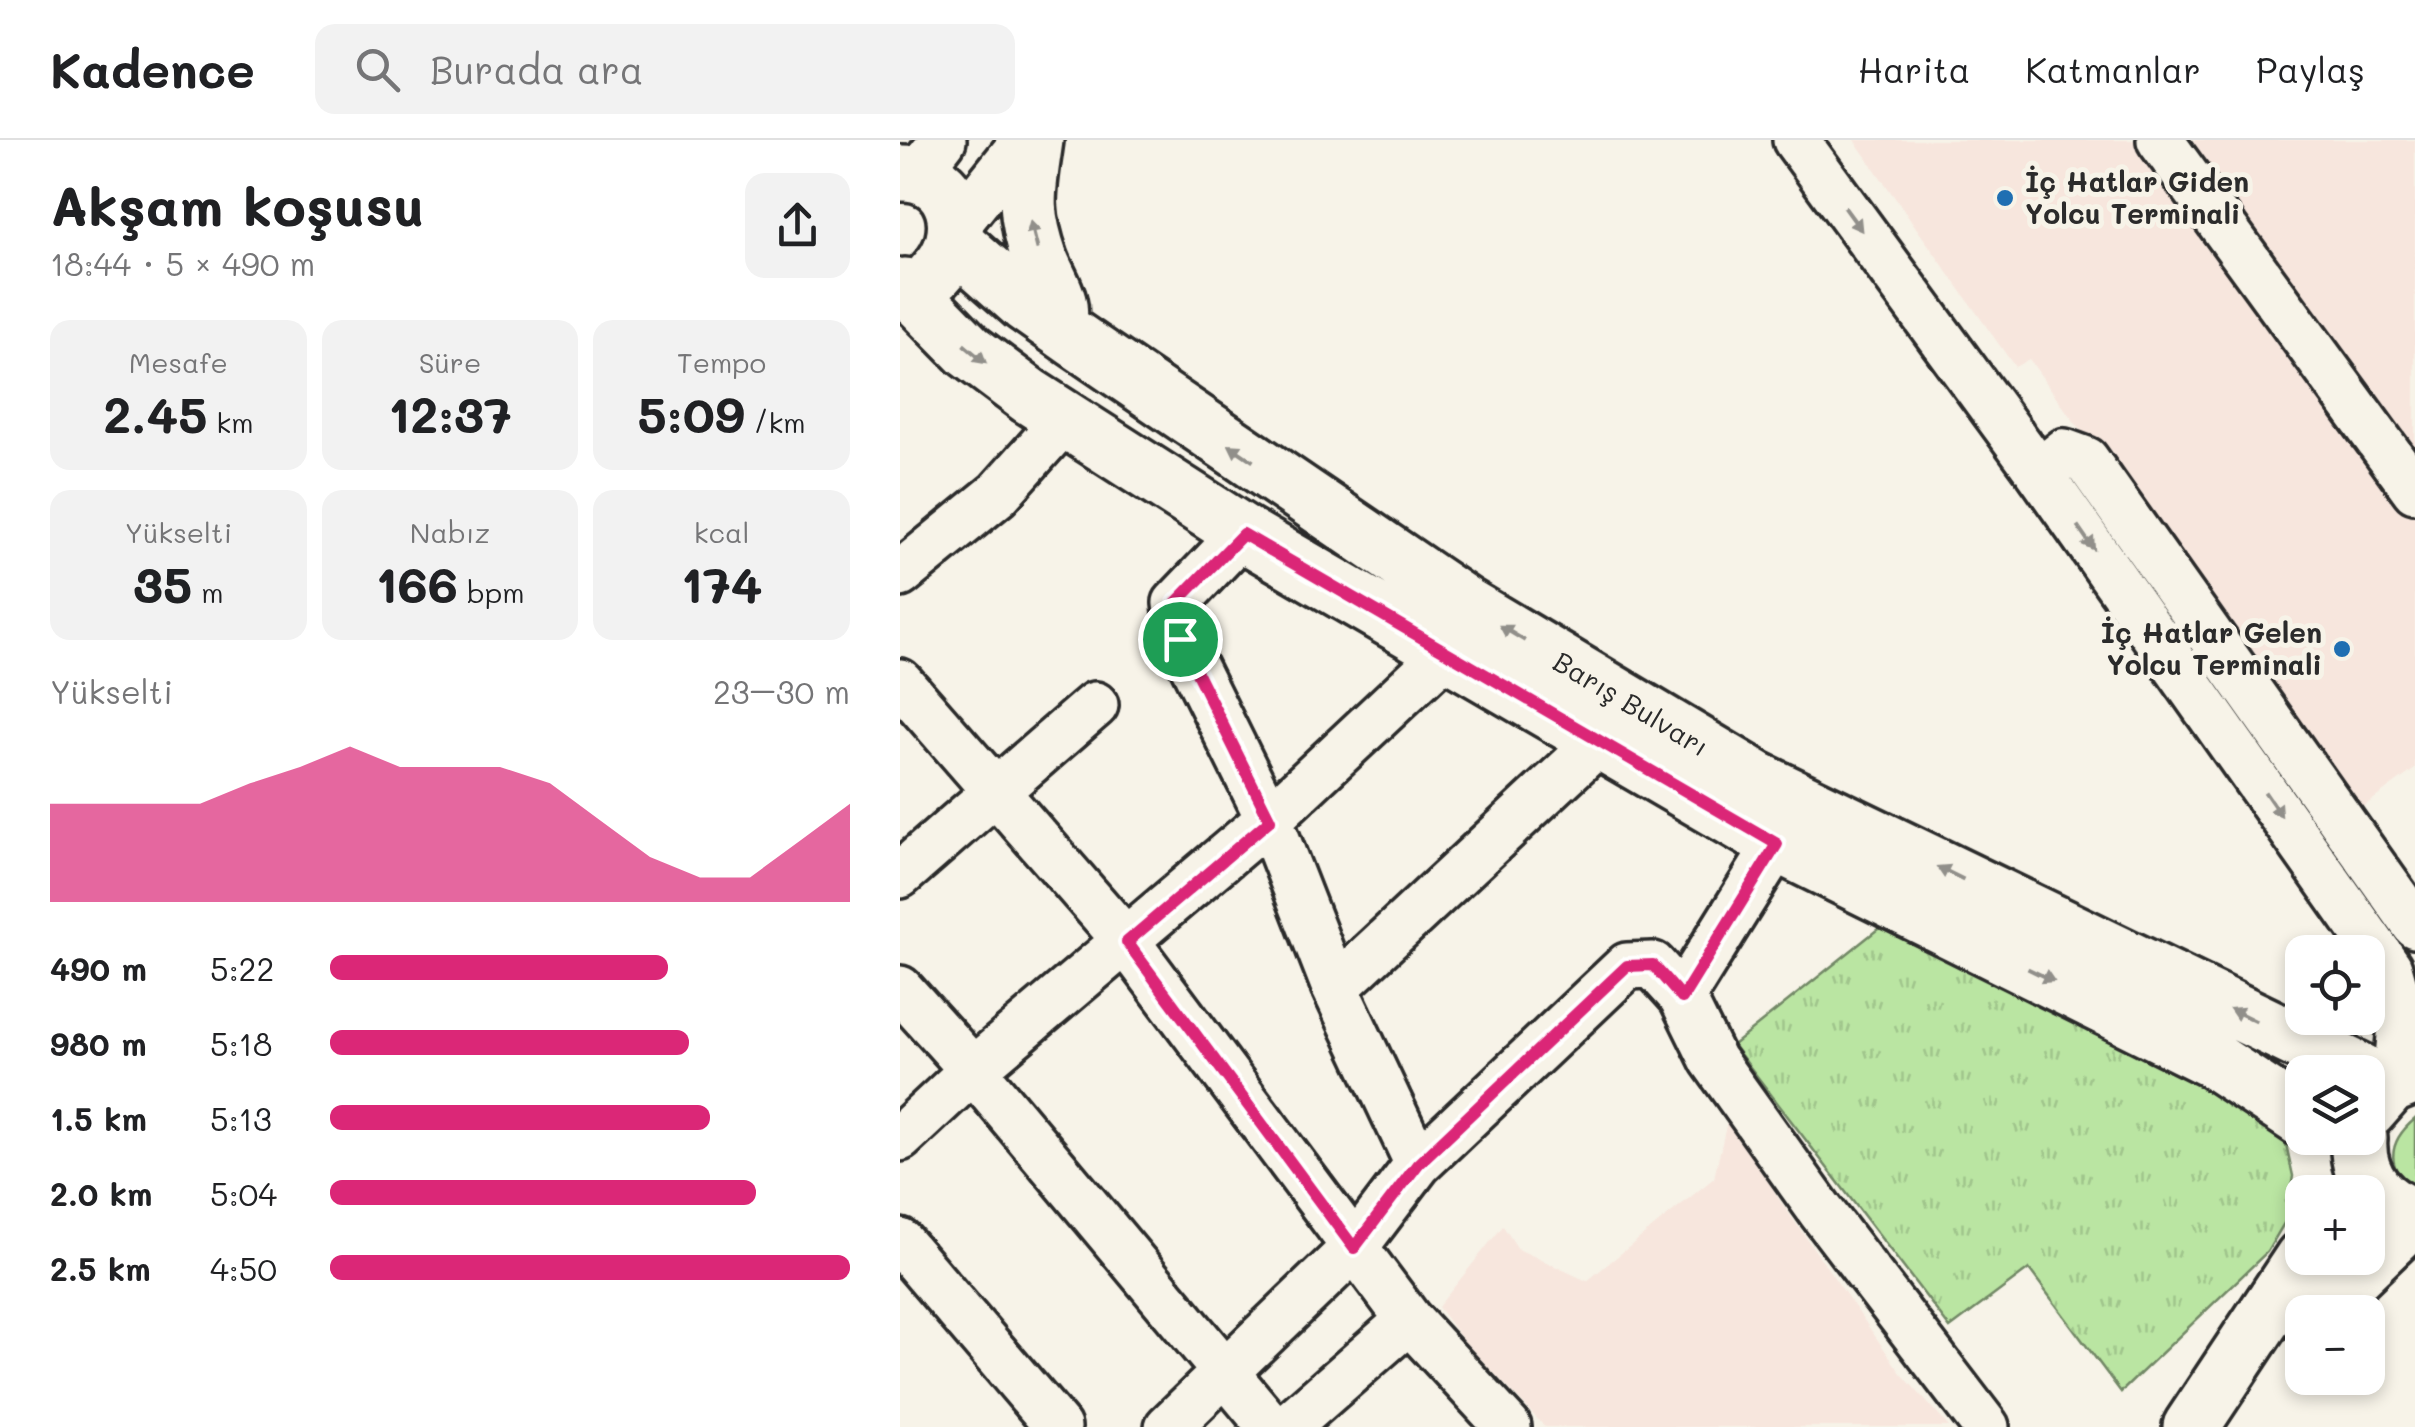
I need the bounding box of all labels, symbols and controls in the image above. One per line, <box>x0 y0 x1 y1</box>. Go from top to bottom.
search box <box>315 24 1015 114</box>
text: Kadence <box>50 38 255 100</box>
icon: search <box>350 42 405 97</box>
text: Burada ara <box>430 44 643 94</box>
text: Harita <box>1858 46 1970 92</box>
text: Katmanlar <box>2025 46 2201 92</box>
text: Paylaş <box>2256 46 2365 92</box>
place label: İç Hatlar Giden Yolcu Terminali <box>2025 163 2249 231</box>
text: Akşam koşusu <box>50 168 424 240</box>
button: share <box>745 173 850 278</box>
marker: İç Hatlar Giden Yolcu Terminali <box>1994 187 2016 209</box>
one-way arrow <box>1843 206 1863 232</box>
one-way arrow <box>1025 219 1041 250</box>
text: 18:44 · 5 × 490 m <box>50 242 315 284</box>
one-way arrow <box>962 343 987 364</box>
text: Mesafe <box>129 344 228 380</box>
text: Süre <box>419 344 481 380</box>
text: Tempo <box>677 344 766 380</box>
text: 2.45 <box>103 380 207 446</box>
text: 12:37 <box>388 380 512 446</box>
text: 5:09 <box>638 380 745 446</box>
text: km <box>207 404 254 440</box>
text: /km <box>745 404 806 440</box>
one-way arrow <box>1228 444 1255 463</box>
text: Yükselti <box>125 514 232 550</box>
text: Nabız <box>410 514 490 550</box>
text: kcal <box>694 514 750 550</box>
one-way arrow <box>2076 525 2095 551</box>
text: 35 <box>133 550 192 616</box>
text: 166 <box>375 550 458 616</box>
text: 174 <box>681 550 763 616</box>
text: m <box>192 574 224 610</box>
text: bpm <box>458 574 525 610</box>
pin <box>1138 597 1223 682</box>
icon: arrive <box>1153 612 1208 667</box>
place label: İç Hatlar Gelen Yolcu Terminali <box>2101 614 2322 682</box>
one-way arrow <box>1498 625 1526 642</box>
marker: İç Hatlar Gelen Yolcu Terminali <box>2331 638 2353 660</box>
street label: Barış Bulvarı <box>1547 643 1716 764</box>
text: Yükselti <box>50 670 173 712</box>
text: 23–30 m <box>713 670 850 712</box>
one-way arrow <box>2263 790 2282 817</box>
one-way arrow <box>1935 865 1964 882</box>
map controls <box>2285 935 2385 1395</box>
button: locate <box>2285 935 2385 1035</box>
text: 490 m <box>50 947 147 989</box>
text: 5:22 <box>210 947 274 989</box>
one-way arrow <box>2026 966 2055 983</box>
one-way arrow <box>2228 1006 2257 1023</box>
text: 980 m <box>50 1022 147 1064</box>
text: 5:18 <box>210 1022 272 1064</box>
button: layers <box>2285 1055 2385 1155</box>
text: 1.5 km <box>50 1097 147 1139</box>
text: 5:13 <box>210 1097 272 1139</box>
text: 2.0 km <box>50 1172 153 1214</box>
text: 5:04 <box>210 1172 277 1214</box>
button: + <box>2285 1175 2385 1275</box>
text: 2.5 km <box>50 1247 151 1289</box>
text: 4:50 <box>210 1247 277 1289</box>
button: − <box>2285 1295 2385 1395</box>

